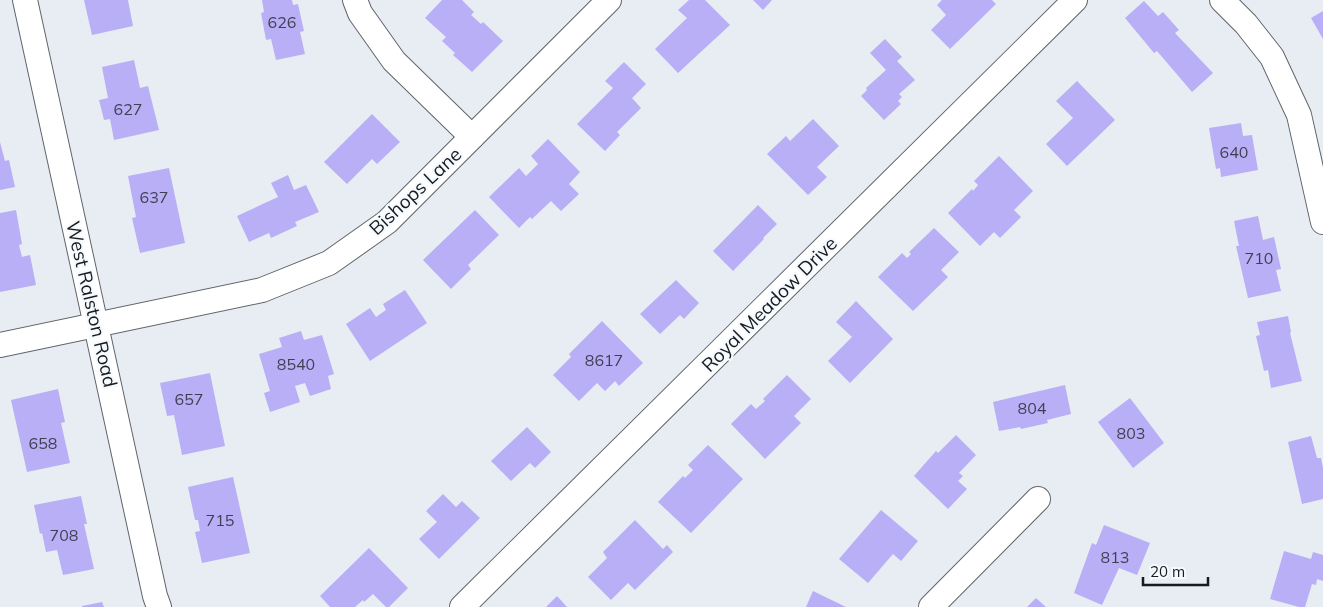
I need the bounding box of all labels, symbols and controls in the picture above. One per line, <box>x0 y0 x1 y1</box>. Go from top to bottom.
house number: 626 <box>268 12 296 32</box>
house number: 627 <box>114 99 142 119</box>
street label: Bishops Lane <box>364 142 466 240</box>
house number: 640 <box>1220 142 1248 162</box>
house number: 637 <box>140 187 168 207</box>
street label: West Ralston Road <box>61 219 123 389</box>
street label: Royal Meadow Drive <box>696 231 842 377</box>
house number: 710 <box>1245 248 1273 268</box>
house number: 8617 <box>585 350 623 370</box>
house number: 8540 <box>277 354 315 374</box>
house number: 657 <box>175 389 203 409</box>
house number: 804 <box>1018 398 1047 418</box>
house number: 803 <box>1117 423 1145 443</box>
house number: 658 <box>29 433 57 453</box>
house number: 715 <box>206 510 234 530</box>
house number: 708 <box>50 525 78 545</box>
house number: 813 <box>1101 547 1129 567</box>
scale bar <box>1143 554 1208 586</box>
text: 20 m <box>1150 562 1185 581</box>

